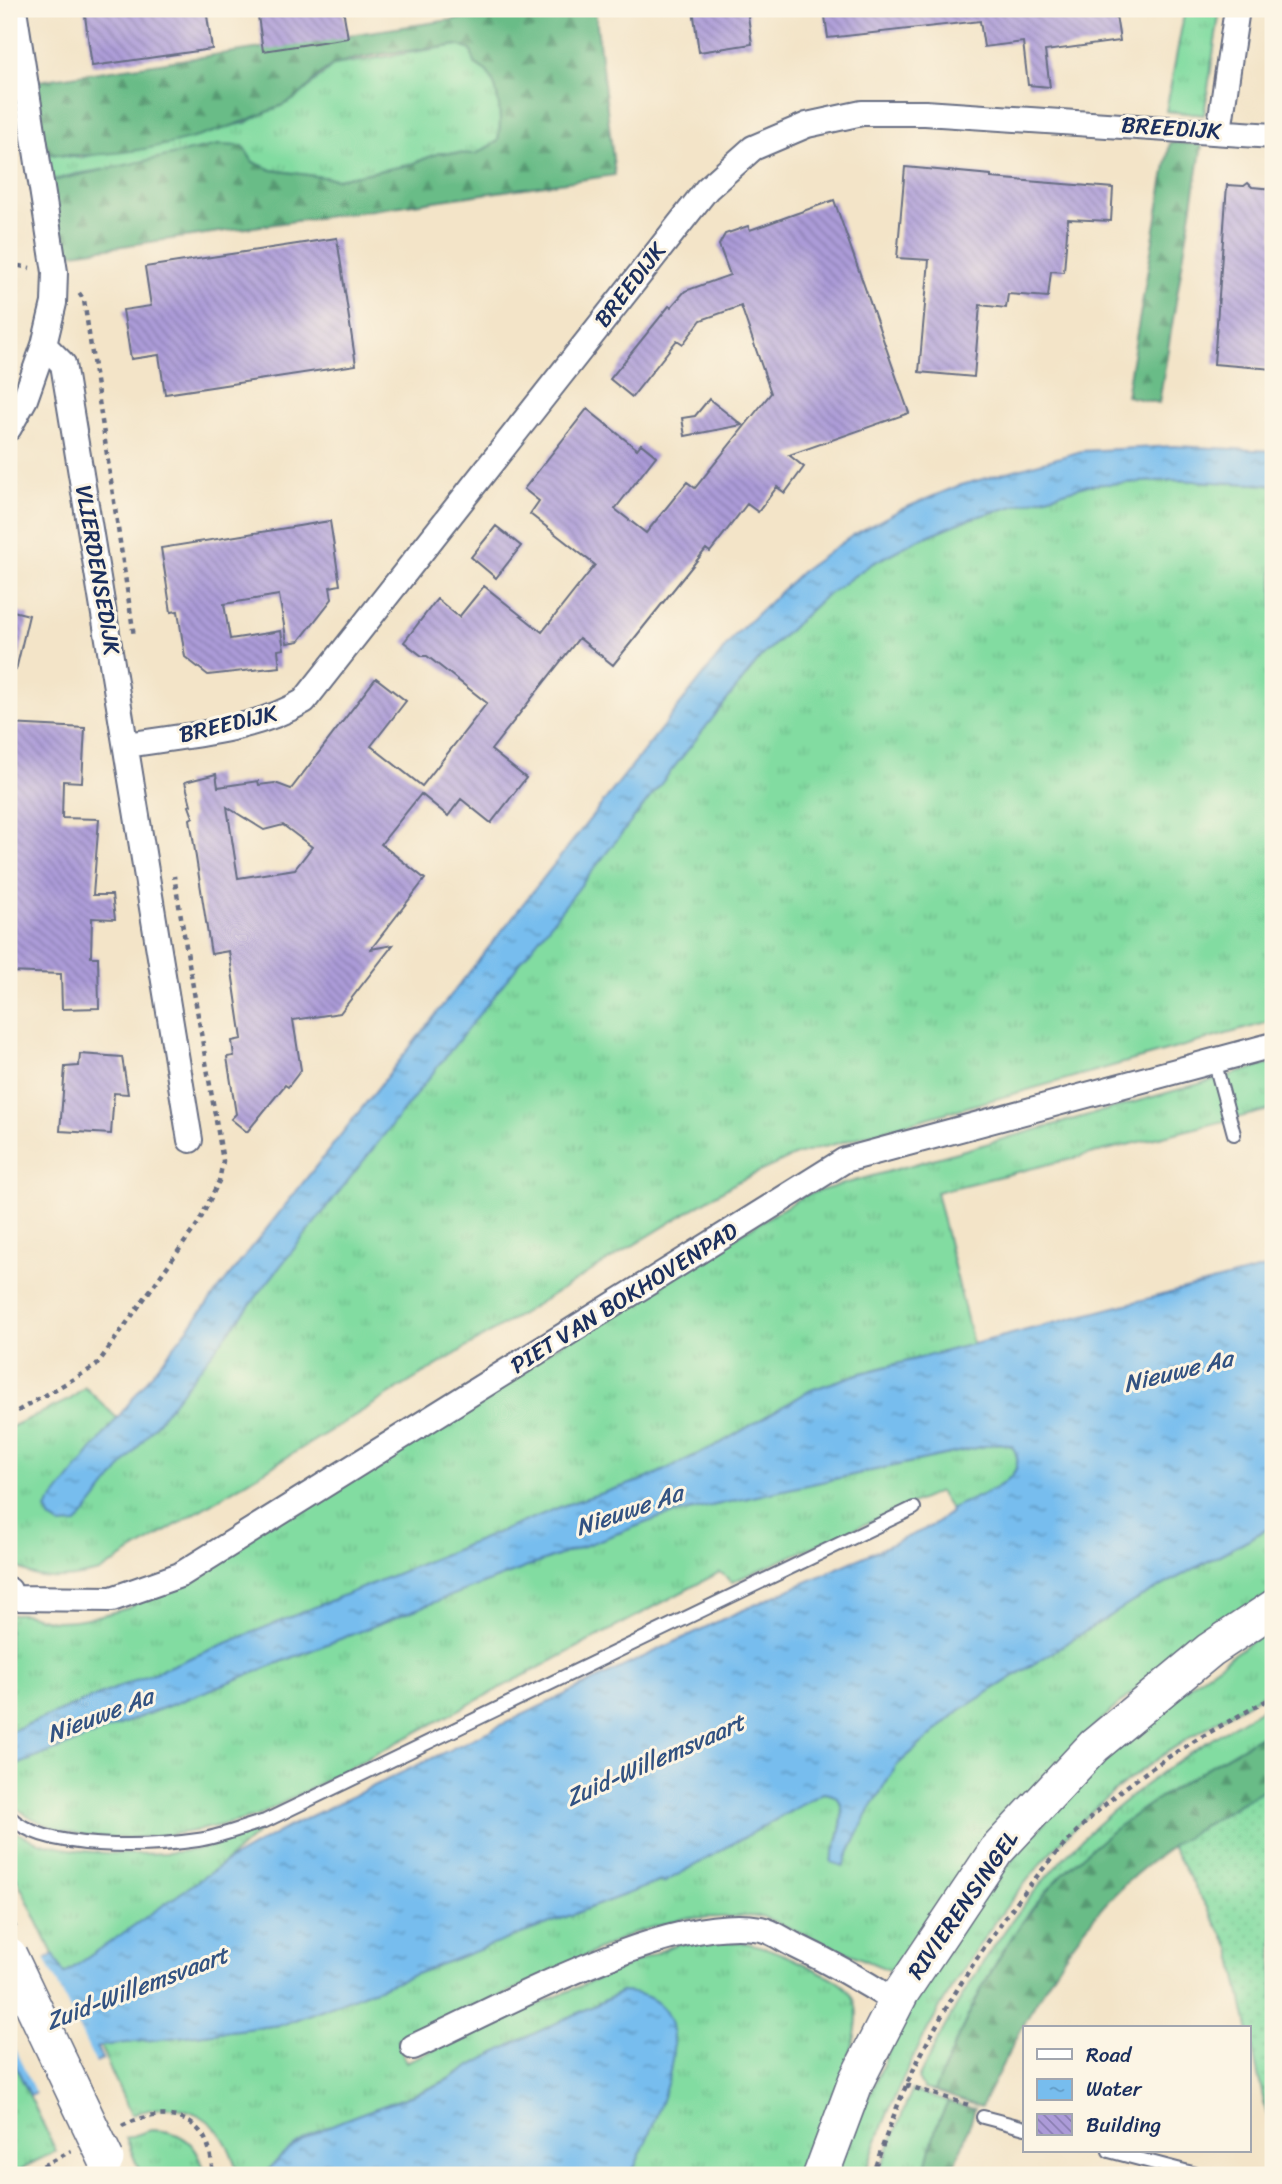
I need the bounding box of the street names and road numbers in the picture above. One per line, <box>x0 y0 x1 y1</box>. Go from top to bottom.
street label: BREEDIJK <box>1120 104 1223 152</box>
street label: BREEDIJK <box>583 232 677 337</box>
street label: VLIERDENSEDIJK <box>63 482 133 658</box>
street label: BREEDIJK <box>175 693 282 755</box>
street label: PIET VAN BOKHOVENPAD <box>502 1211 746 1385</box>
street label: RIVIERENSINGEL <box>896 1822 1030 1988</box>

